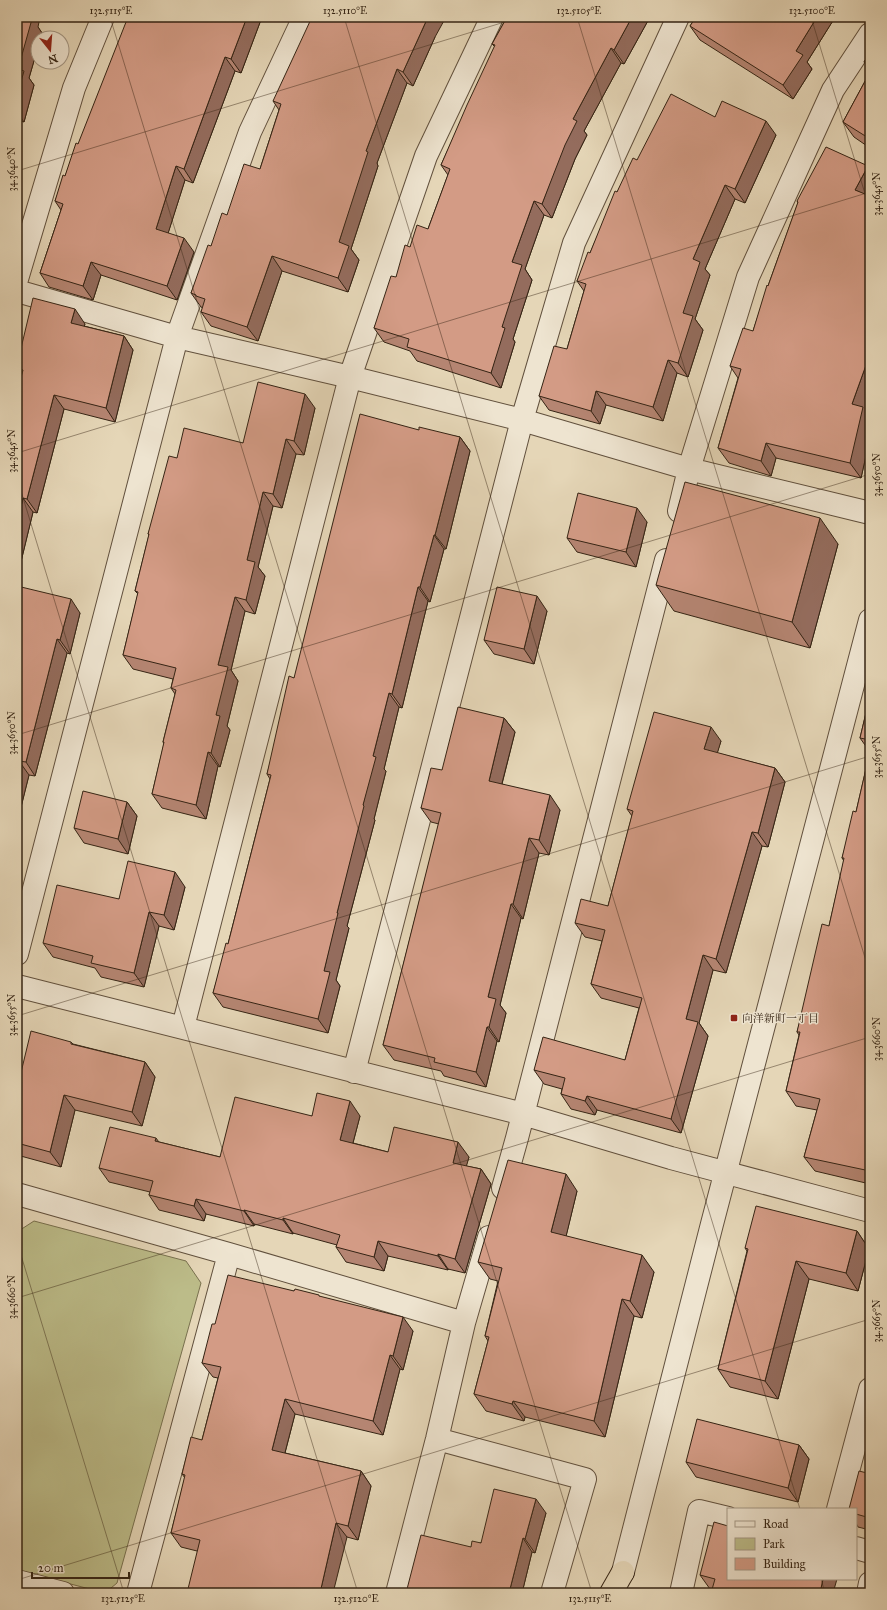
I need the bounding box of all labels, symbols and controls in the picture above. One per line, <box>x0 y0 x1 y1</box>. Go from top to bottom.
text: 132.5115°E <box>90 5 132 17</box>
text: 132.5110°E <box>323 5 367 17</box>
text: 132.5105°E <box>557 5 601 17</box>
text: 132.5100°E <box>789 5 835 17</box>
north arrow <box>30 30 70 70</box>
text: N <box>46 52 59 67</box>
text: 34.3640°N <box>6 146 18 191</box>
text: 34.3645°N <box>871 172 883 216</box>
text: 34.3645°N <box>6 429 18 473</box>
text: 34.3650°N <box>871 453 883 497</box>
text: 34.3650°N <box>6 711 18 755</box>
text: 34.3655°N <box>871 735 883 778</box>
text: 34.3655°N <box>6 993 18 1036</box>
place label: 向洋新町一丁目 <box>742 1012 819 1025</box>
marker: 向洋新町一丁目 <box>729 1013 739 1023</box>
text: 34.3660°N <box>871 1016 883 1061</box>
text: 34.3660°N <box>6 1274 18 1319</box>
text: 34.3665°N <box>871 1299 883 1342</box>
legend <box>727 1508 857 1580</box>
text: Road <box>763 1517 789 1531</box>
text: Park <box>763 1537 785 1551</box>
scale bar <box>32 1554 129 1580</box>
text: Building <box>763 1557 806 1572</box>
text: 20 m <box>38 1561 64 1575</box>
text: 132.5125°E <box>101 1593 145 1605</box>
text: 132.5120°E <box>333 1593 379 1605</box>
text: 132.5115°E <box>569 1593 611 1605</box>

